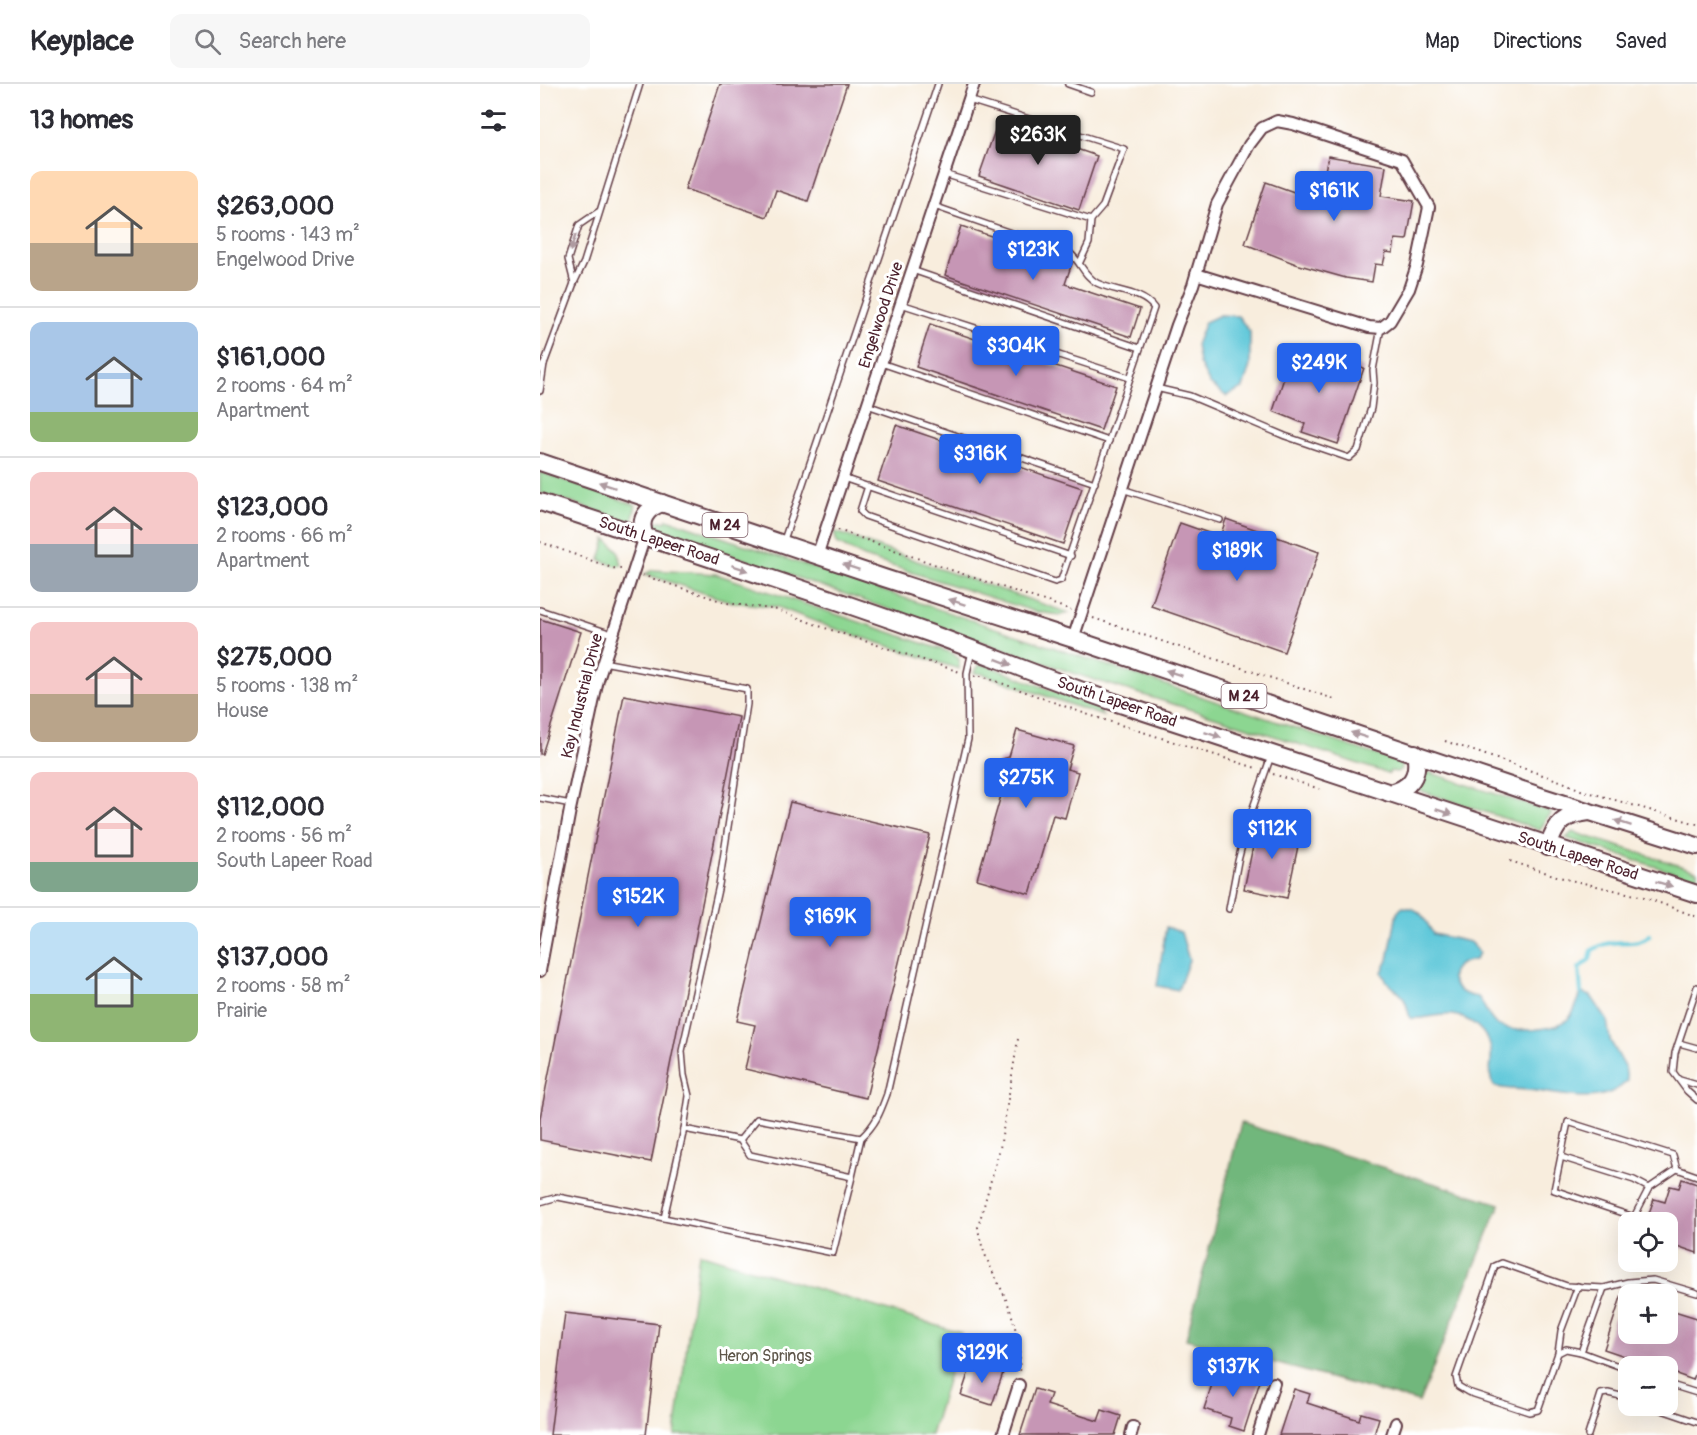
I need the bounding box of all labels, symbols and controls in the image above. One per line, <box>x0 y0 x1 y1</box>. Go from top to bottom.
search box <box>170 14 590 68</box>
text: Keyplace <box>30 24 134 59</box>
icon: search <box>191 25 224 58</box>
text: Search here <box>239 27 346 55</box>
text: Map <box>1425 28 1460 55</box>
text: Directions <box>1493 28 1582 55</box>
text: Saved <box>1615 28 1667 55</box>
text: 13 homes <box>30 104 133 136</box>
icon: filters <box>477 104 510 137</box>
pin: $263K <box>996 115 1080 166</box>
text: $263K <box>1010 122 1066 147</box>
pin: $161K <box>1292 171 1376 222</box>
text: $161K <box>1309 178 1359 203</box>
text: $263,000 <box>216 190 334 222</box>
icon: home <box>78 195 150 267</box>
text: 5 rooms · 143 m² <box>216 222 360 247</box>
pin: $123K <box>991 230 1075 281</box>
one-way arrow <box>568 234 577 252</box>
text: $123K <box>1007 237 1059 262</box>
text: Engelwood Drive <box>216 247 354 272</box>
street label: Engelwood Drive <box>854 259 908 371</box>
pin: $304K <box>974 326 1058 377</box>
text: $304K <box>986 333 1046 358</box>
text: $161,000 <box>216 341 325 373</box>
pin: $249K <box>1277 343 1361 394</box>
icon: home <box>78 346 150 418</box>
text: $249K <box>1291 350 1347 375</box>
text: 2 rooms · 64 m² <box>216 373 353 398</box>
text: Apartment <box>216 398 309 423</box>
pin: $316K <box>938 434 1022 485</box>
text: $316K <box>953 441 1007 466</box>
one-way arrow <box>598 479 616 489</box>
text: $123,000 <box>216 491 328 523</box>
icon: home <box>78 496 150 568</box>
street label: South Lapeer Road <box>596 512 722 570</box>
road number: M 24 <box>702 513 747 537</box>
text: 2 rooms · 66 m² <box>216 523 353 548</box>
pin: $189K <box>1195 531 1279 582</box>
text: $189K <box>1211 538 1263 563</box>
text: Apartment <box>216 548 309 573</box>
one-way arrow <box>842 562 860 572</box>
one-way arrow <box>731 564 749 573</box>
one-way arrow <box>948 597 966 606</box>
street label: Kay Industrial Drive <box>557 631 607 760</box>
text: $275,000 <box>216 641 332 673</box>
icon: home <box>78 646 150 718</box>
one-way arrow <box>996 657 1014 667</box>
one-way arrow <box>1165 668 1183 677</box>
street label: South Lapeer Road <box>1054 672 1180 732</box>
text: 5 rooms · 138 m² <box>216 673 358 698</box>
road number: M 24 <box>1222 684 1266 708</box>
text: House <box>216 698 268 723</box>
one-way arrow <box>1350 729 1368 739</box>
one-way arrow <box>1204 730 1222 740</box>
pin: $275K <box>984 758 1068 809</box>
text: $275K <box>998 765 1054 790</box>
text: $112,000 <box>216 791 325 823</box>
icon: home <box>78 796 150 868</box>
one-way arrow <box>1435 808 1453 817</box>
pin: $112K <box>1230 809 1314 860</box>
text: $112K <box>1247 816 1297 841</box>
one-way arrow <box>1614 818 1632 827</box>
text: 2 rooms · 56 m² <box>216 823 352 848</box>
street label: South Lapeer Road <box>1515 827 1641 885</box>
text: South Lapeer Road <box>216 848 373 873</box>
pin: $152K <box>596 877 680 928</box>
one-way arrow <box>1655 880 1673 889</box>
text: $152K <box>612 884 664 909</box>
pin: $169K <box>788 897 872 948</box>
text: $169K <box>804 904 856 929</box>
text: $137,000 <box>216 941 328 973</box>
icon: home <box>78 946 150 1018</box>
text: 2 rooms · 58 m² <box>216 973 351 998</box>
text: Prairie <box>216 998 267 1023</box>
map controls <box>1618 1212 1678 1416</box>
button: locate <box>1618 1212 1678 1272</box>
button: + <box>1618 1284 1678 1344</box>
pin: $129K <box>940 1333 1024 1384</box>
text: $129K <box>956 1340 1008 1365</box>
park label: Heron Springs <box>718 1346 812 1366</box>
pin: $137K <box>1191 1347 1275 1398</box>
text: $137K <box>1207 1354 1259 1379</box>
button: − <box>1618 1356 1678 1416</box>

